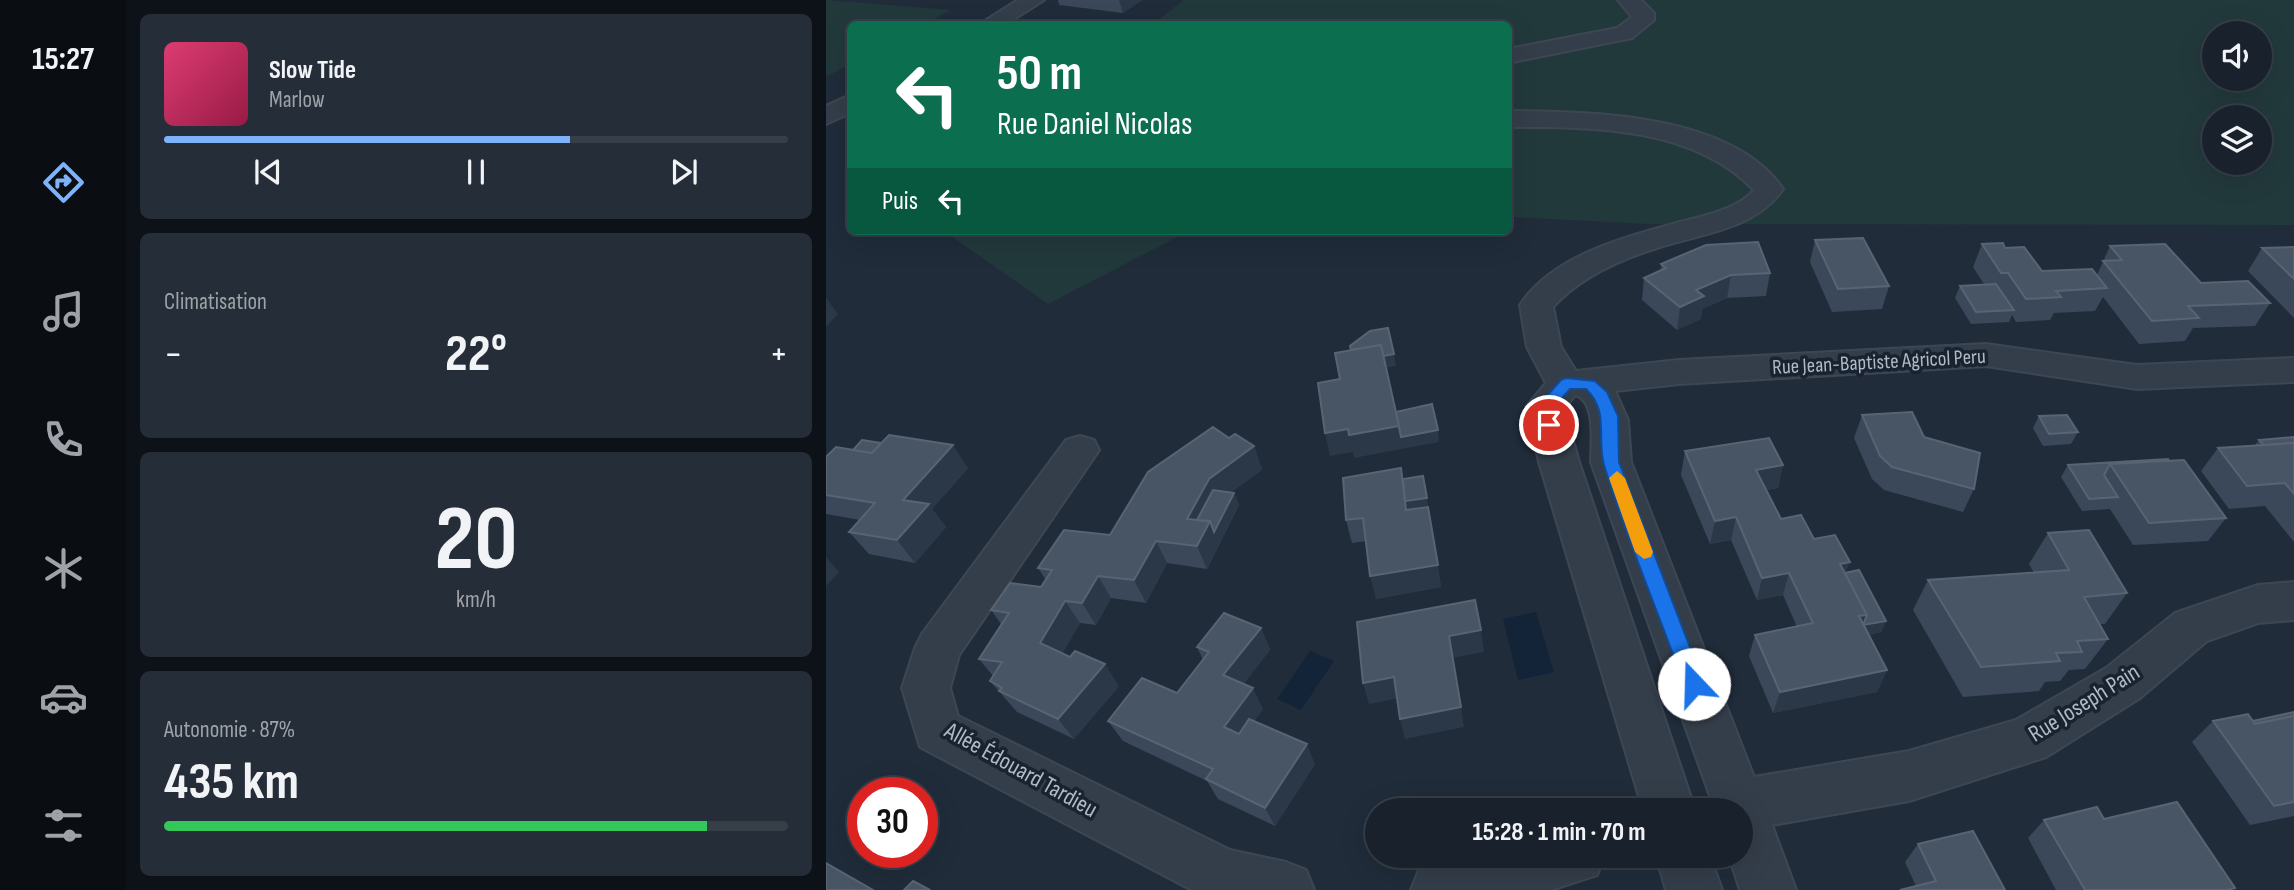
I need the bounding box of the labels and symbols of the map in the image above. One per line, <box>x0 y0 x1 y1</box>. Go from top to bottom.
street label: Rue Jean-Baptiste Agricol Peru <box>1772 344 1986 380</box>
pin <box>1519 395 1579 455</box>
position arrow <box>1657 647 1731 721</box>
street label: Rue Joseph Pain <box>2023 657 2145 749</box>
street label: Allée Édouard Tardieu <box>939 716 1102 824</box>
speed limit sign: 30 <box>847 777 938 868</box>

